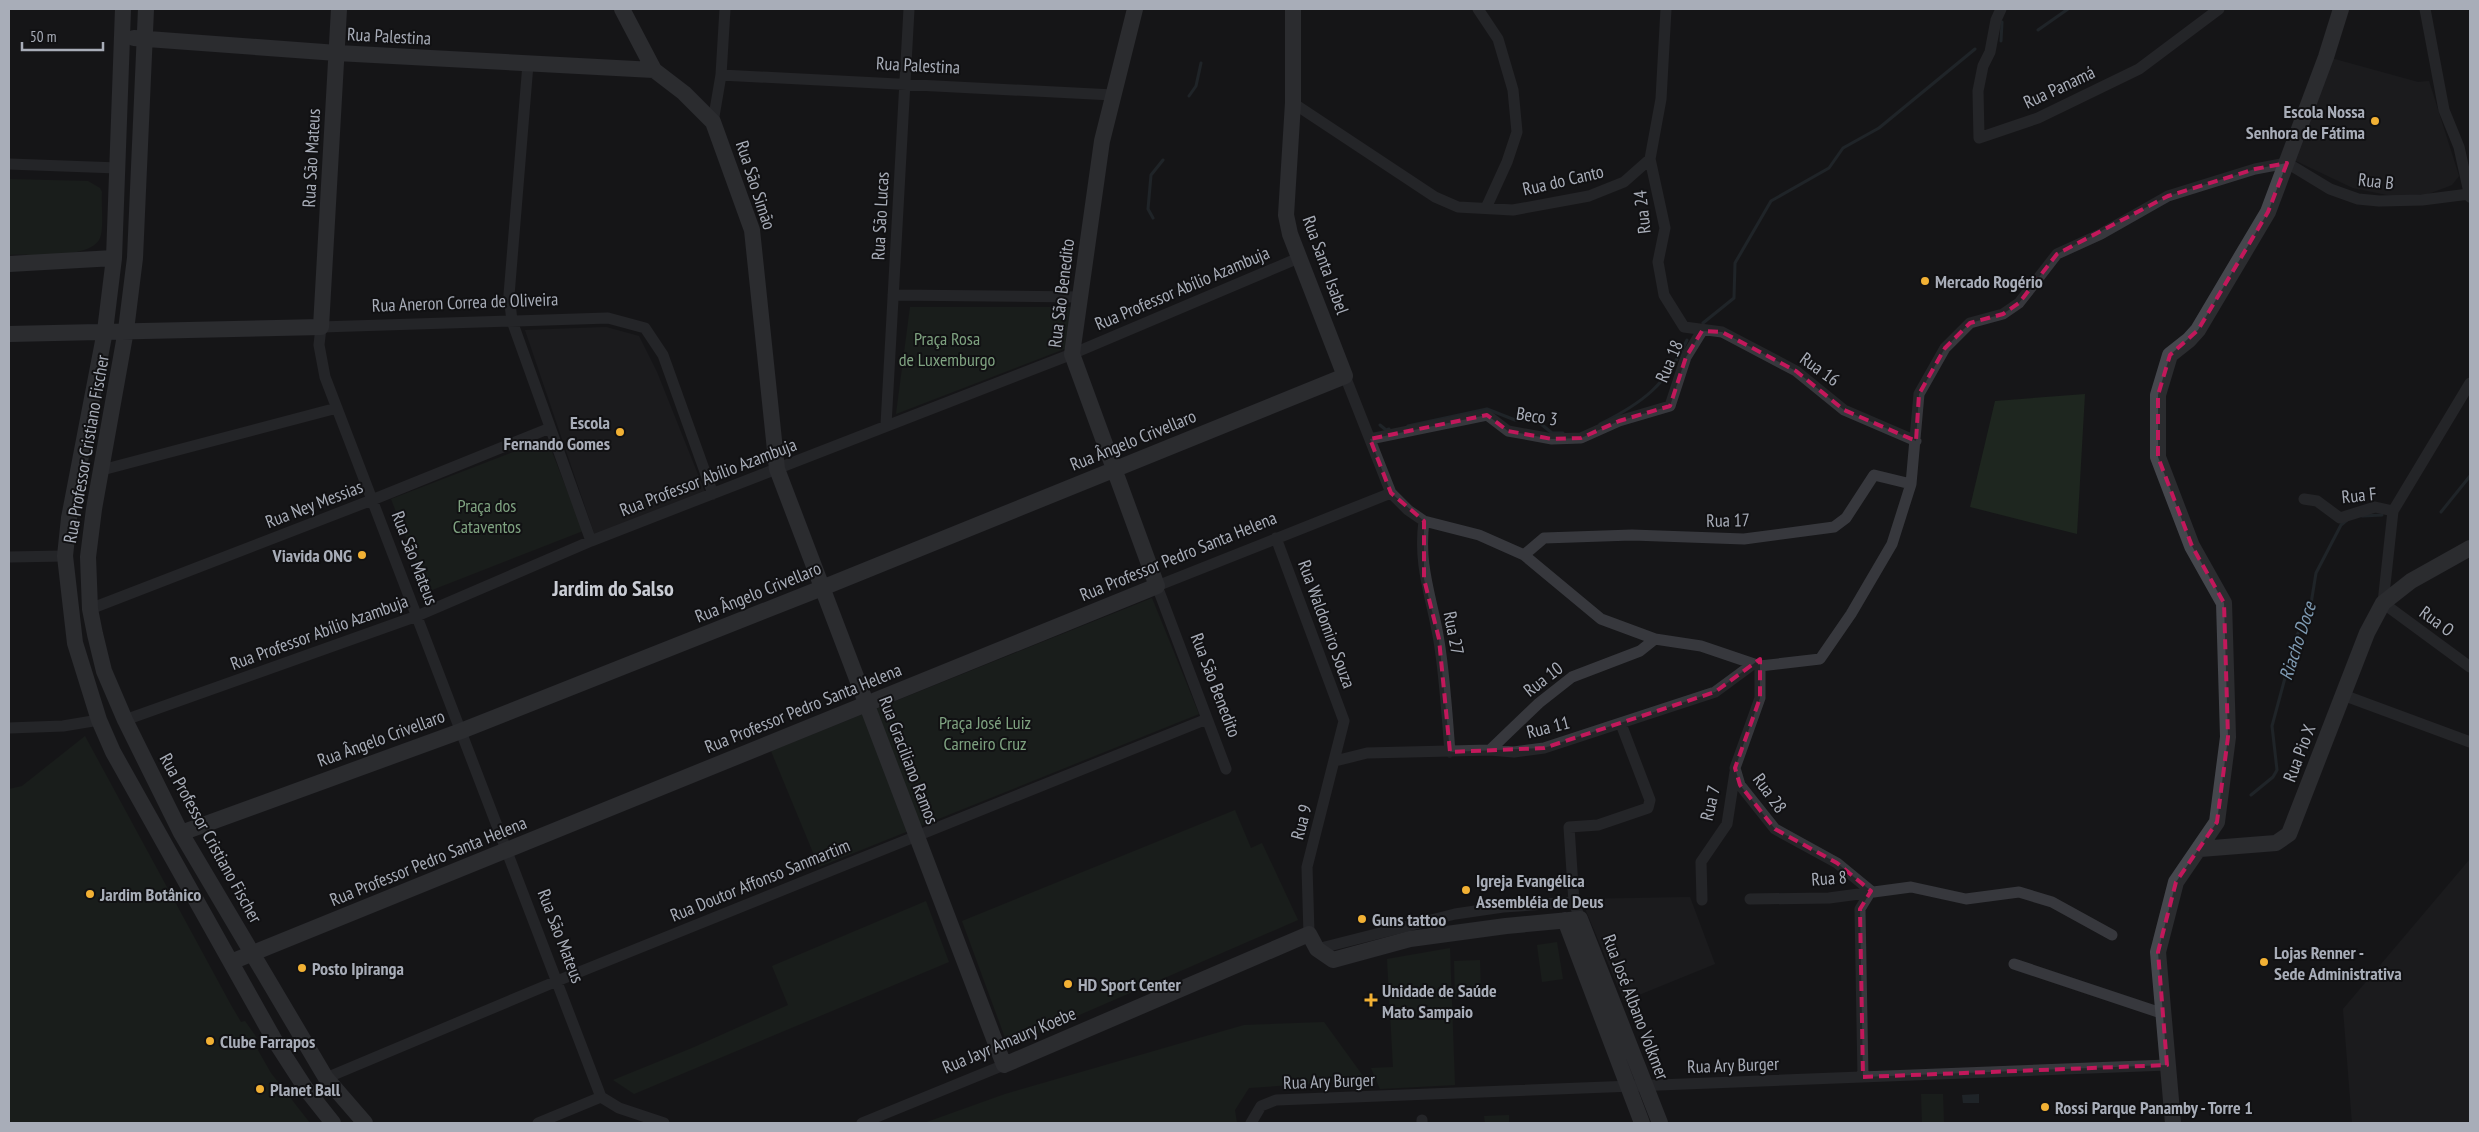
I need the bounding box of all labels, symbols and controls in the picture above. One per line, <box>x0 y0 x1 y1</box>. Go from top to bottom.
scale bar <box>22 20 104 52</box>
street label: Rua Palestina <box>346 22 432 50</box>
text: 50 m <box>30 27 56 46</box>
street label: Rua Palestina <box>875 51 961 79</box>
street label: Rua Panamá <box>2020 60 2098 114</box>
place label: Escola Nossa Senhora de Fátima <box>2246 100 2365 144</box>
street label: Rua São Mateus <box>297 108 325 208</box>
marker: Escola Nossa Senhora de Fátima <box>2369 115 2381 127</box>
street label: Rua São Simão <box>731 138 781 233</box>
street label: Rua do Canto <box>1520 159 1606 200</box>
street label: Rua B <box>2357 168 2395 194</box>
street label: Rua São Lucas <box>866 171 894 261</box>
street label: Rua 24 <box>1628 189 1656 235</box>
street label: Rua Santa Isabel <box>1298 213 1355 318</box>
street label: Rua São Benedito <box>1043 237 1079 349</box>
street label: Rua Professor Abílio Azambuja <box>1091 241 1273 335</box>
place label: Mercado Rogério <box>1935 270 2043 293</box>
marker: Mercado Rogério <box>1919 275 1931 287</box>
street label: Rua Aneron Correa de Oliveira <box>371 287 559 317</box>
park label: Praça Rosa de Luxemburgo <box>899 327 995 371</box>
street label: Rua 18 <box>1650 336 1688 386</box>
street label: Rua 16 <box>1796 347 1844 391</box>
street label: Rua Professor Cristiano Fischer <box>58 353 114 545</box>
street label: Beco 3 <box>1515 401 1559 431</box>
street label: Rua Ângelo Crivellaro <box>1067 404 1200 476</box>
place label: Escola Fernando Gomes <box>503 411 610 455</box>
marker: Escola Fernando Gomes <box>614 426 626 438</box>
street label: Rua Professor Abílio Azambuja <box>616 433 800 521</box>
street label: Rua Ney Messias <box>262 475 366 533</box>
street label: Rua F <box>2340 482 2378 508</box>
park label: Praça dos Cataventos <box>453 494 521 538</box>
street label: Rua Professor Pedro Santa Helena <box>1076 506 1280 606</box>
street label: Rua São Mateus <box>387 508 443 608</box>
street label: Rua 17 <box>1706 508 1750 532</box>
place label: Viavida ONG <box>272 544 352 567</box>
marker: Viavida ONG <box>356 549 368 561</box>
street label: Rua Ângelo Crivellaro <box>692 556 825 628</box>
street label: Rua Waldomiro Souza <box>1293 557 1361 691</box>
district label: Jardim do Salso <box>551 574 674 602</box>
street label: Rua Professor Abílio Azambuja <box>227 589 411 675</box>
water label: Riacho Doce <box>2273 598 2321 683</box>
street label: Rua O <box>2415 601 2459 641</box>
street label: Rua 27 <box>1439 609 1469 657</box>
street label: Rua São Benedito <box>1186 630 1246 740</box>
street label: Rua 10 <box>1519 656 1567 702</box>
street label: Rua Professor Pedro Santa Helena <box>701 658 905 758</box>
street label: Rua Graciliano Ramos <box>874 693 944 827</box>
street label: Rua Ângelo Crivellaro <box>314 704 448 772</box>
park label: Praça José Luiz Carneiro Cruz <box>939 711 1031 755</box>
street label: Rua 11 <box>1524 711 1572 743</box>
street label: Rua Pio X <box>2278 721 2320 785</box>
street label: Rua Professor Cristiano Fischer <box>155 749 267 927</box>
street label: Rua 28 <box>1748 769 1792 817</box>
street label: Rua 7 <box>1695 783 1725 823</box>
street label: Rua 9 <box>1285 802 1317 842</box>
street label: Rua Professor Pedro Santa Helena <box>326 811 530 911</box>
street label: Rua Doutor Affonso Sanmartim <box>667 833 853 927</box>
street label: Rua 8 <box>1810 865 1848 891</box>
place label: Igreja Evangélica Assembléia de Deus <box>1475 869 1604 913</box>
place label: Jardim Botânico <box>99 883 201 906</box>
marker: Igreja Evangélica Assembléia de Deus <box>1460 884 1472 896</box>
street label: Rua São Mateus <box>533 886 589 986</box>
marker: Jardim Botânico <box>84 888 96 900</box>
place label: Guns tattoo <box>1372 908 1446 931</box>
marker: Guns tattoo <box>1356 913 1368 925</box>
street label: Rua José Albano Volkmer <box>1598 931 1674 1083</box>
place label: Lojas Renner - Sede Administrativa <box>2274 941 2402 985</box>
marker: Lojas Renner - Sede Administrativa <box>2258 956 2270 968</box>
place label: Posto Ipiranga <box>312 957 404 980</box>
marker: Posto Ipiranga <box>296 962 308 974</box>
place label: HD Sport Center <box>1078 973 1182 996</box>
marker: HD Sport Center <box>1062 978 1074 990</box>
place label: Unidade de Saúde Mato Sampaio <box>1382 979 1497 1023</box>
marker: Unidade de Saúde Mato Sampaio <box>1364 993 1378 1007</box>
street label: Rua Jayr Amaury Koebe <box>939 1001 1079 1079</box>
place label: Clube Farrapos <box>220 1030 315 1053</box>
marker: Clube Farrapos <box>204 1035 216 1047</box>
street label: Rua Ary Burger <box>1687 1052 1779 1078</box>
street label: Rua Ary Burger <box>1283 1068 1375 1094</box>
place label: Planet Ball <box>270 1078 341 1101</box>
marker: Planet Ball <box>254 1083 266 1095</box>
place label: Rossi Parque Panamby - Torre 1 <box>2055 1096 2253 1119</box>
marker: Rossi Parque Panamby - Torre 1 <box>2039 1101 2051 1113</box>

